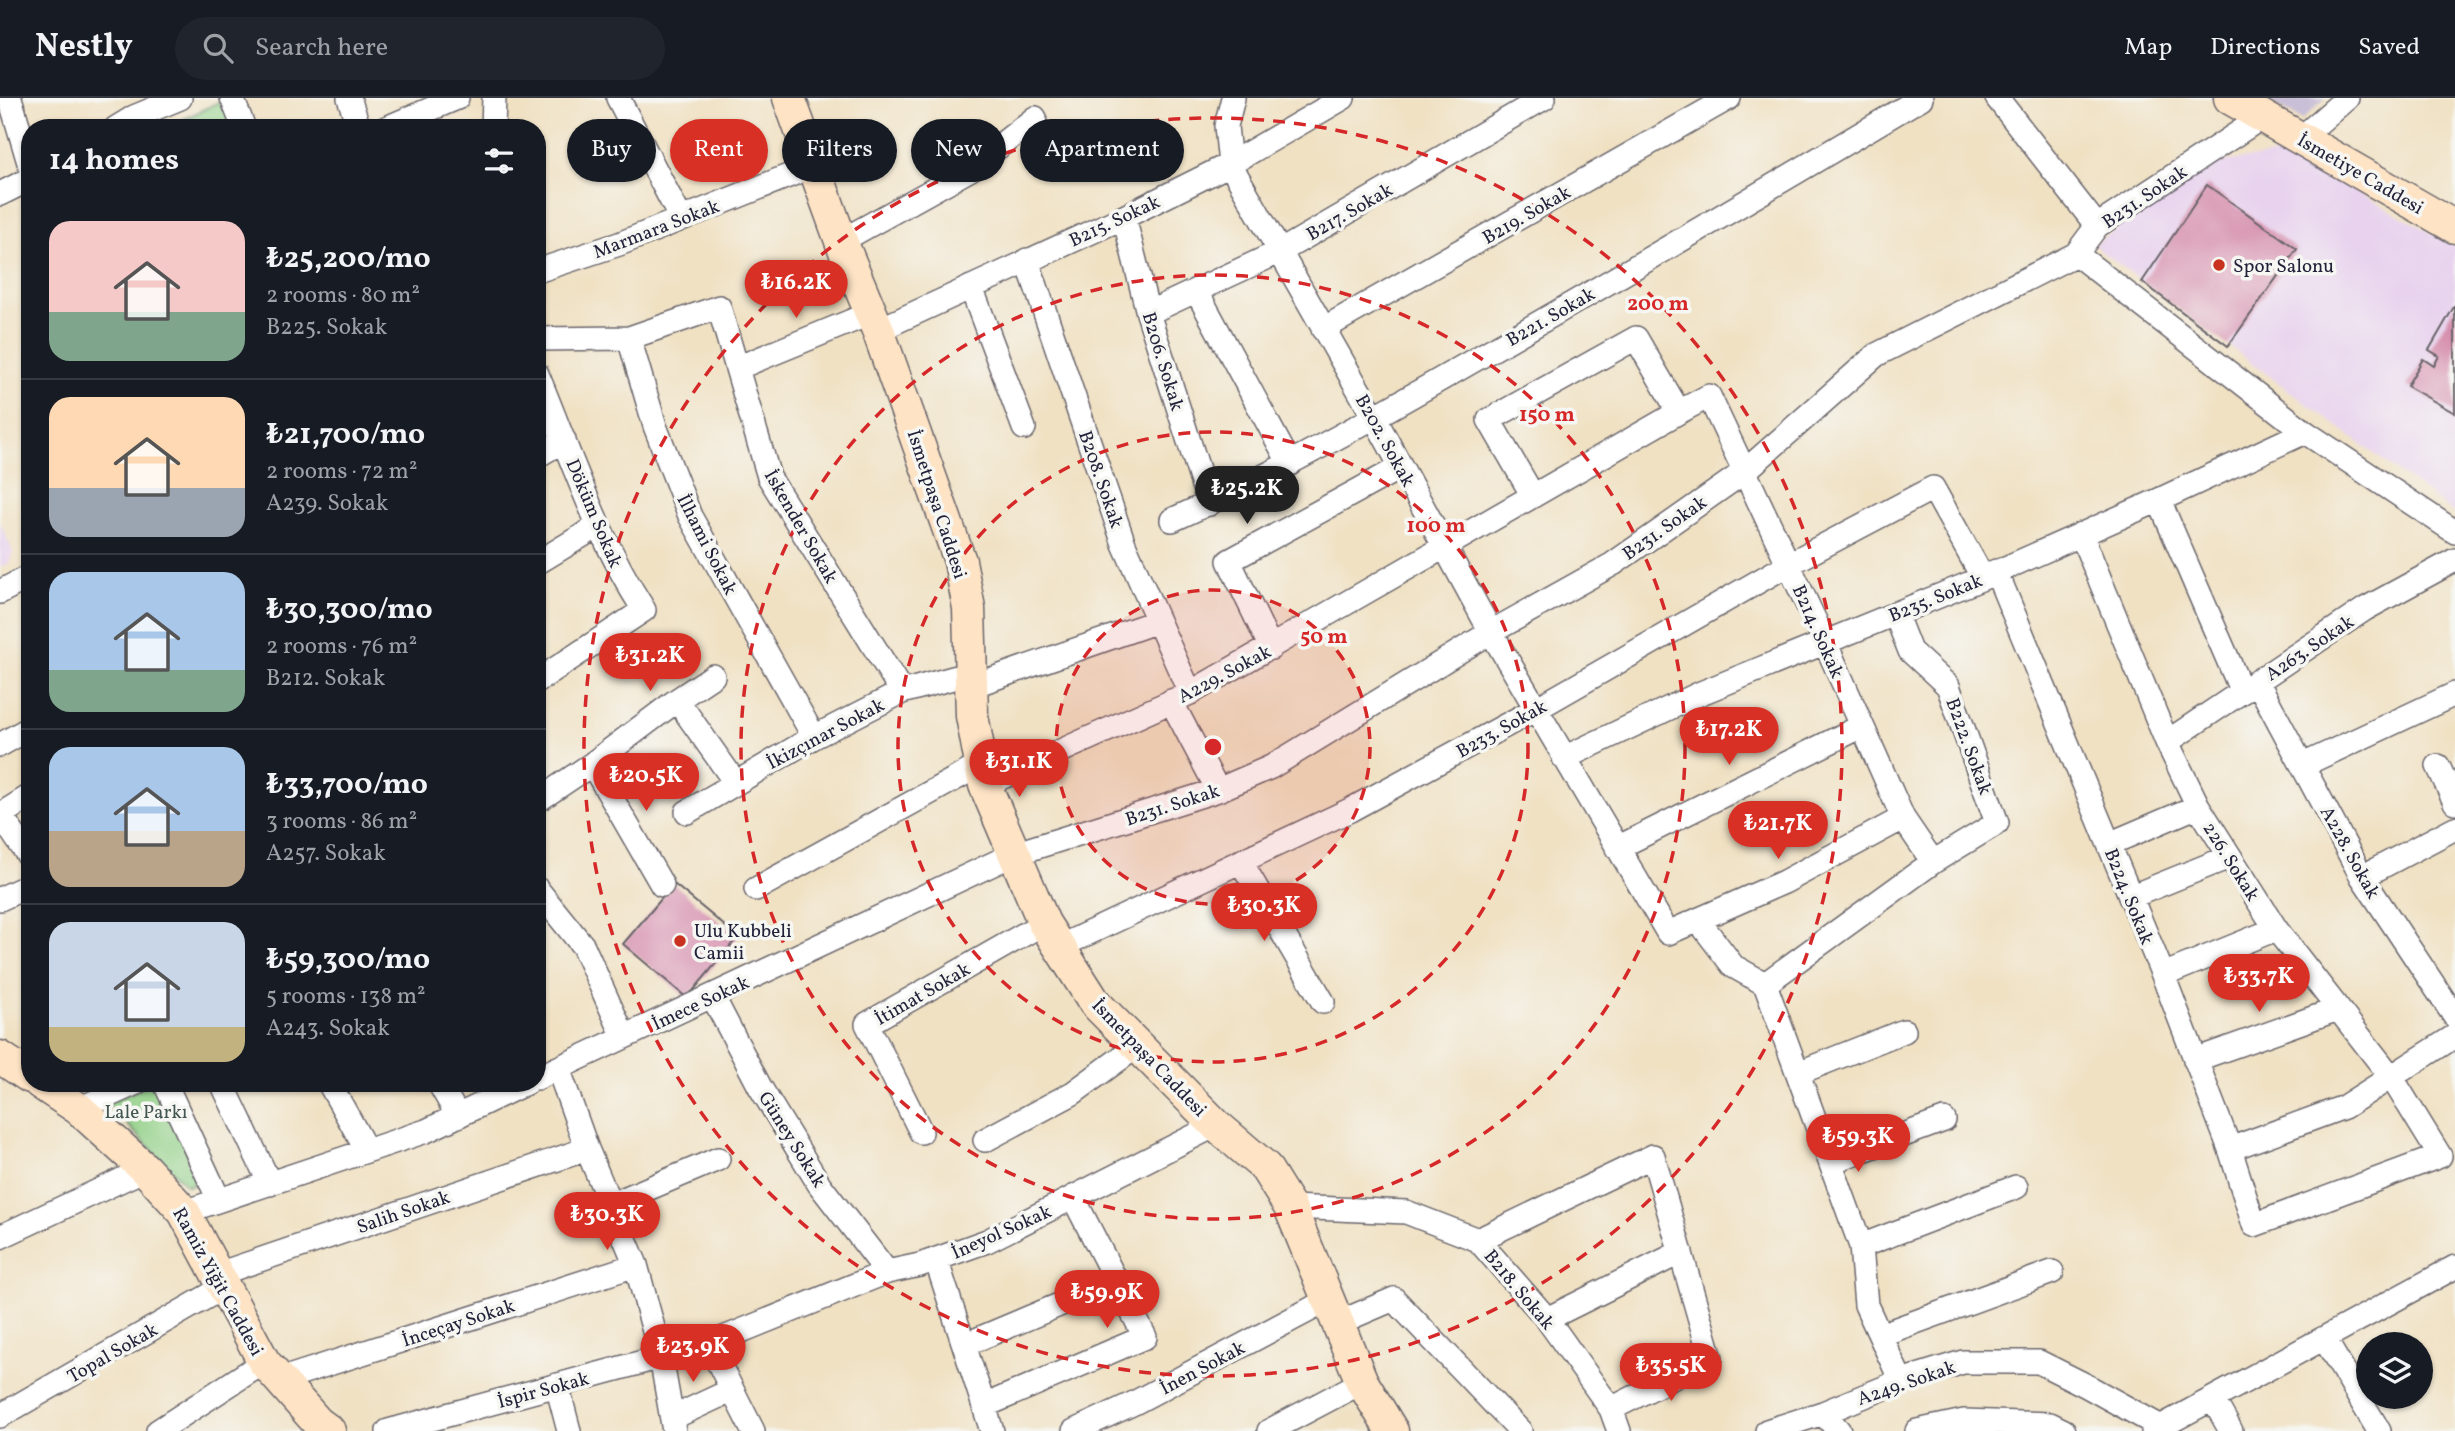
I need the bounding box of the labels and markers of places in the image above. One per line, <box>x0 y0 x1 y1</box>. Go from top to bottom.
place label: Spor Salonu <box>2233 254 2334 280</box>
marker: Spor Salonu <box>2211 257 2227 273</box>
pin: ₺16.2K <box>739 260 853 320</box>
pin: ₺25.2K <box>1190 466 1304 526</box>
pin: ₺31.2K <box>593 634 707 693</box>
pin: ₺17.2K <box>1672 708 1786 767</box>
centre of rings <box>1201 735 1225 759</box>
pin: ₺31.1K <box>962 740 1076 799</box>
pin: ₺20.5K <box>589 754 703 813</box>
pin: ₺21.7K <box>1721 802 1835 861</box>
pin: ₺30.3K <box>1207 884 1321 943</box>
place label: Ulu Kubbeli Camii <box>694 919 792 967</box>
marker: Ulu Kubbeli Camii <box>672 933 688 949</box>
pin: ₺33.7K <box>2202 954 2316 1014</box>
pin: ₺59.3K <box>1801 1114 1915 1174</box>
pin: ₺30.3K <box>550 1192 664 1252</box>
pin: ₺59.9K <box>1050 1270 1164 1330</box>
pin: ₺23.9K <box>636 1324 750 1384</box>
pin: ₺35.5K <box>1614 1344 1728 1403</box>

